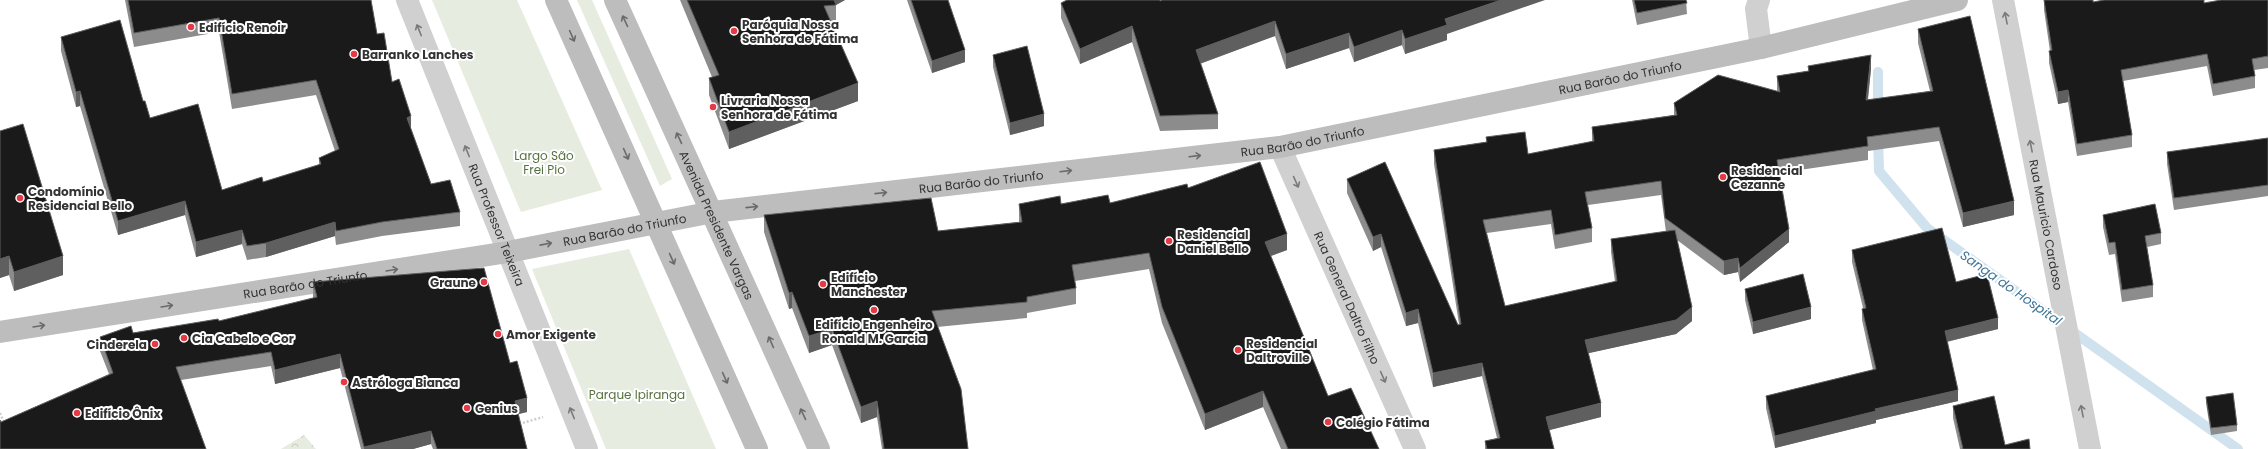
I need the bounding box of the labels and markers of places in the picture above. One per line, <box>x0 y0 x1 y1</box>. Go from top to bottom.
place label: Paróquia Nossa Senhora de Fátima <box>742 16 859 47</box>
place label: Edifício Renoir <box>199 19 286 36</box>
marker: Edifício Renoir <box>186 22 196 32</box>
marker: Paróquia Nossa Senhora de Fátima <box>729 26 739 36</box>
place label: Barranko Lanches <box>362 46 474 63</box>
marker: Barranko Lanches <box>349 49 359 59</box>
place label: Livraria Nossa Senhora de Fátima <box>721 92 838 123</box>
marker: Livraria Nossa Senhora de Fátima <box>708 102 718 112</box>
place label: Residencial Cezanne <box>1731 162 1803 193</box>
marker: Residencial Cezanne <box>1718 172 1728 182</box>
place label: Condomínio Residencial Bello <box>28 183 132 214</box>
marker: Condomínio Residencial Bello <box>15 193 25 203</box>
place label: Residencial Daniel Bello <box>1177 226 1249 257</box>
marker: Residencial Daniel Bello <box>1164 236 1174 246</box>
place label: Edifício Manchester <box>831 269 905 300</box>
place label: Graune <box>430 274 477 291</box>
marker: Graune <box>479 277 489 287</box>
marker: Edifício Manchester <box>818 279 828 289</box>
marker: Edifício Engenheiro Ronald M. Garcia <box>869 305 879 315</box>
place label: Edifício Engenheiro Ronald M. Garcia <box>815 316 933 347</box>
place label: Amor Exigente <box>506 326 596 343</box>
marker: Amor Exigente <box>493 329 503 339</box>
place label: Cia Cabelo e Cor <box>192 330 294 347</box>
marker: Cia Cabelo e Cor <box>179 333 189 343</box>
place label: Residencial Daltroville <box>1246 335 1318 366</box>
place label: Cinderela <box>86 336 147 353</box>
marker: Cinderela <box>150 339 160 349</box>
marker: Residencial Daltroville <box>1233 345 1243 355</box>
place label: Astróloga Bianca <box>352 374 458 391</box>
marker: Astróloga Bianca <box>339 377 349 387</box>
place label: Genius <box>475 400 518 417</box>
marker: Genius <box>462 403 472 413</box>
place label: Edifício Ônix <box>85 405 161 422</box>
marker: Edifício Ônix <box>72 408 82 418</box>
place label: Colégio Fátima <box>1336 414 1430 431</box>
marker: Colégio Fátima <box>1323 417 1333 427</box>

